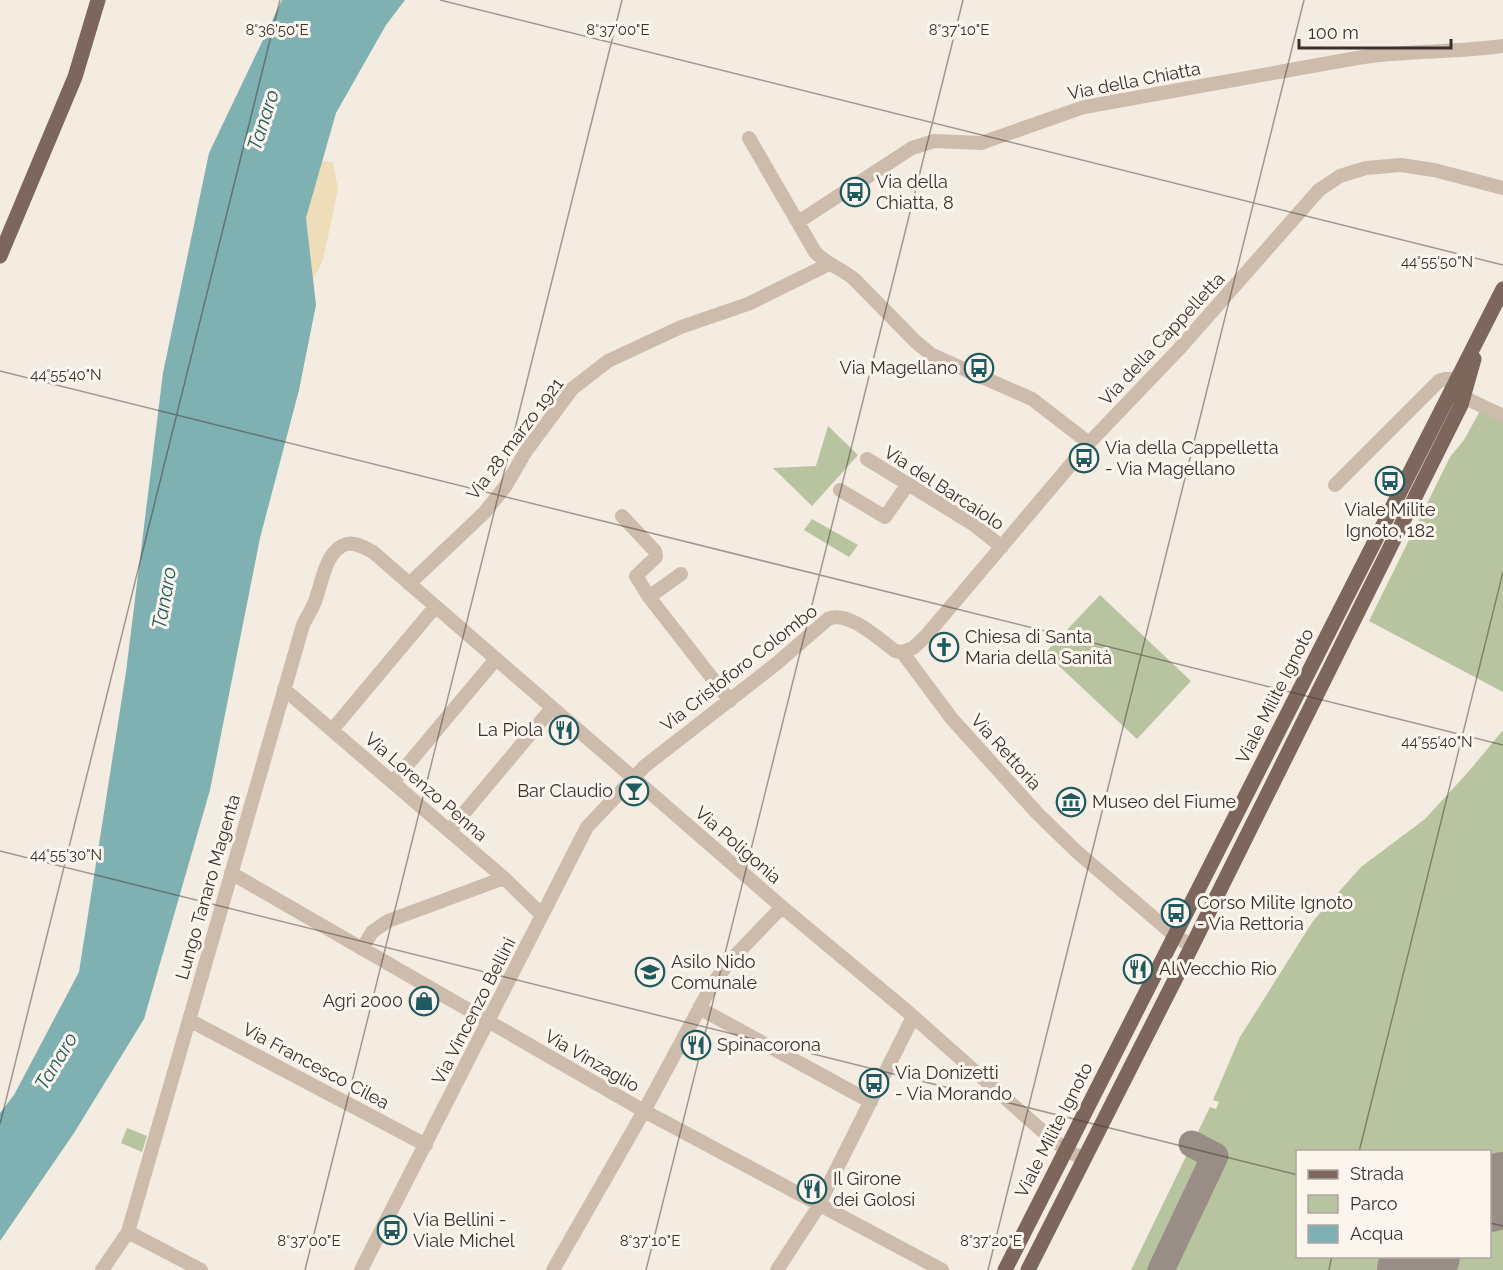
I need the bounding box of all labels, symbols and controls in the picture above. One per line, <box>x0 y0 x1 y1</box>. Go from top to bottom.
scale bar <box>1299 12 1450 50</box>
text: 8°36'50"E <box>245 21 309 39</box>
text: 8°37'00"E <box>586 21 650 39</box>
text: 8°37'10"E <box>929 21 989 39</box>
text: 100 m <box>1308 22 1359 43</box>
street label: Via della Chiatta <box>1066 57 1202 104</box>
water label: Tanaro <box>242 86 284 154</box>
place label: Via della Chiatta, 8 <box>876 171 954 213</box>
bus stop icon: Via della Chiatta, 8 <box>839 176 871 208</box>
text: 44°55'50"N <box>1401 253 1473 271</box>
street label: Via della Cappelletta <box>1095 268 1229 409</box>
bus stop icon: Via Magellano <box>963 352 995 384</box>
place label: Via Magellano <box>839 357 958 378</box>
text: 44°55'40"N <box>30 366 102 384</box>
street label: Via 28 marzo 1921 <box>462 373 567 504</box>
place label: Via della Cappelletta - Via Magellano <box>1105 437 1279 479</box>
street label: Via del Barcaiolo <box>880 441 1009 534</box>
bus stop icon: Via della Cappelletta - Via Magellano <box>1068 442 1100 474</box>
bus stop icon: Viale Milite Ignoto, 182 <box>1374 465 1406 497</box>
place label: Viale Milite Ignoto, 182 <box>1345 499 1436 541</box>
water label: Tanaro <box>147 565 181 631</box>
street label: Via Cristoforo Colombo <box>656 600 821 735</box>
street label: Viale Milite Ignoto <box>1231 625 1318 767</box>
place label: Chiesa di Santa Maria della Sanità <box>965 626 1112 668</box>
church icon: Chiesa di Santa Maria della Sanità <box>928 631 960 663</box>
street label: Via Rettoria <box>967 709 1046 794</box>
restaurant icon: La Piola <box>548 714 580 746</box>
place label: La Piola <box>478 719 543 740</box>
street label: Via Lorenzo Penna <box>361 728 492 845</box>
text: 44°55'40"N <box>1401 733 1473 751</box>
bar icon: Bar Claudio <box>618 775 650 807</box>
place label: Bar Claudio <box>517 780 613 801</box>
museum icon: Museo del Fiume <box>1055 786 1087 818</box>
place label: Museo del Fiume <box>1092 791 1236 812</box>
street label: Lungo Tanaro Magenta <box>171 792 244 982</box>
street label: Via Poligonia <box>691 802 786 888</box>
text: 44°55'30"N <box>30 846 102 864</box>
place label: Corso Milite Ignoto - Via Rettoria <box>1197 892 1353 934</box>
bus stop icon: Corso Milite Ignoto - Via Rettoria <box>1160 897 1192 929</box>
street label: Via Vincenzo Bellini <box>427 934 520 1088</box>
place label: Asilo Nido Comunale <box>671 951 757 993</box>
restaurant icon: Al Vecchio Rio <box>1122 953 1154 985</box>
school or university icon: Asilo Nido Comunale <box>634 956 666 988</box>
place label: Al Vecchio Rio <box>1159 958 1277 979</box>
shop icon: Agri 2000 <box>408 985 440 1017</box>
place label: Agri 2000 <box>323 990 403 1011</box>
street label: Via Francesco Cilea <box>239 1018 393 1113</box>
street label: Via Vinzaglio <box>541 1025 644 1096</box>
water label: Tanaro <box>30 1028 82 1094</box>
restaurant icon: Spinacorona <box>680 1029 712 1061</box>
place label: Spinacorona <box>717 1034 821 1055</box>
street label: Viale Milite Ignoto <box>1010 1059 1097 1201</box>
place label: Via Donizetti - Via Morando <box>895 1062 1012 1104</box>
bus stop icon: Via Donizetti - Via Morando <box>858 1067 890 1099</box>
legend <box>1296 1150 1491 1258</box>
text: Strada <box>1350 1163 1404 1184</box>
place label: Il Girone dei Golosi <box>833 1168 915 1210</box>
restaurant icon: Il Girone dei Golosi <box>796 1173 828 1205</box>
text: Parco <box>1350 1193 1398 1214</box>
place label: Via Bellini - Viale Michel <box>413 1209 515 1251</box>
bus stop icon: Via Bellini - Viale Michel <box>376 1214 408 1246</box>
text: Acqua <box>1350 1223 1403 1244</box>
text: 8°37'00"E <box>277 1232 341 1250</box>
text: 8°37'10"E <box>620 1232 680 1250</box>
text: 8°37'20"E <box>960 1232 1022 1250</box>

